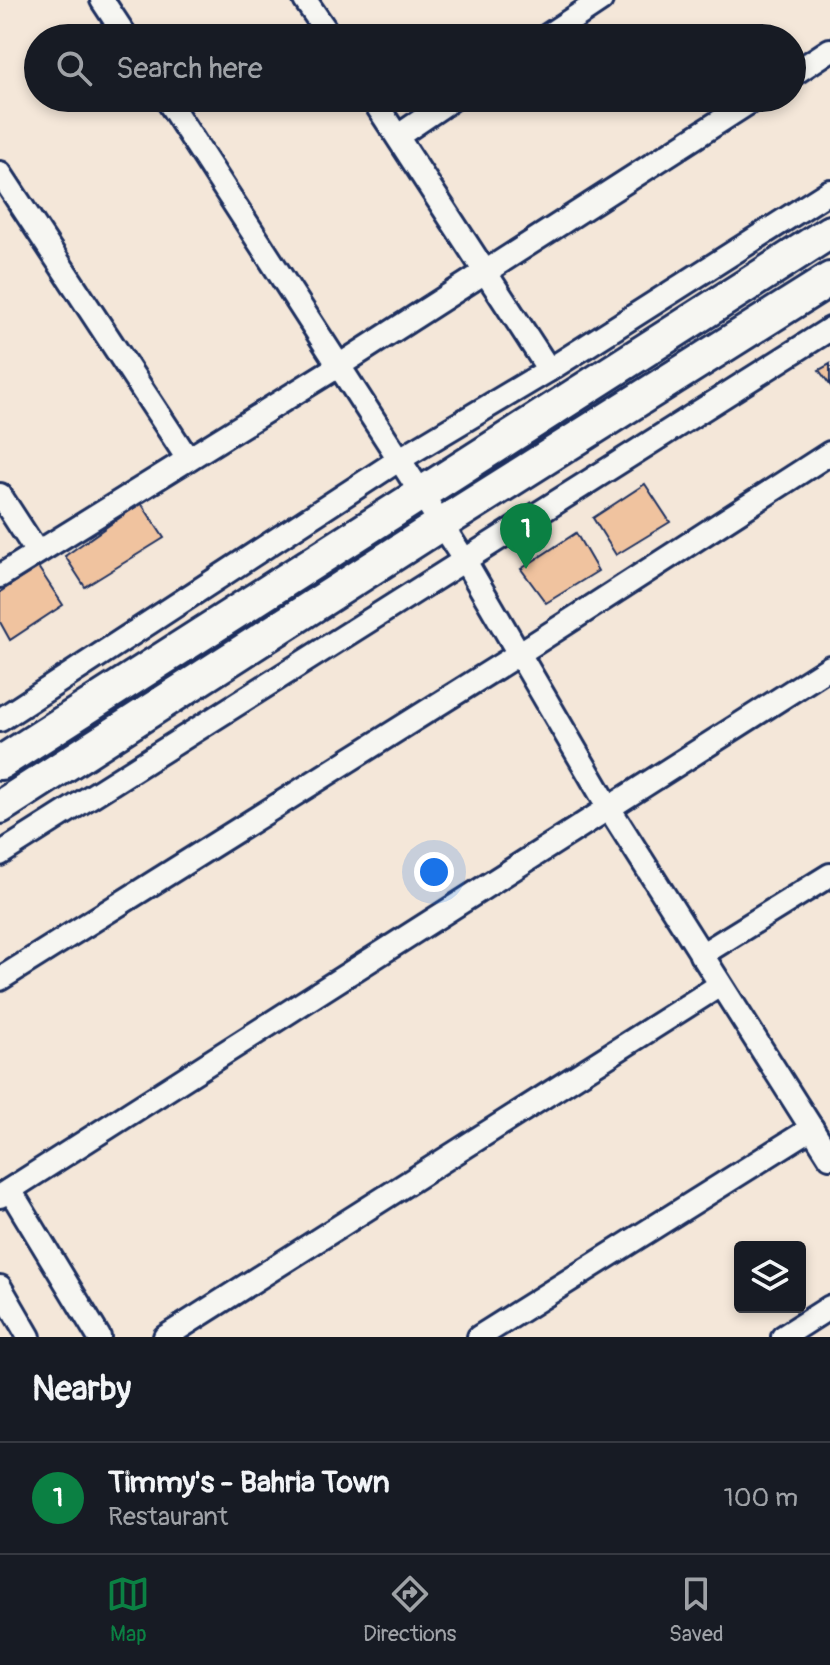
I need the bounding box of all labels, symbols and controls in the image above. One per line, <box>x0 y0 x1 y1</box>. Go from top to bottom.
search box <box>24 24 806 112</box>
icon: search <box>52 46 96 90</box>
text: Search here <box>116 50 263 87</box>
pin: 1 <box>500 503 552 569</box>
your location <box>414 852 454 892</box>
map controls <box>734 1241 806 1313</box>
button: layers <box>734 1241 806 1313</box>
text: Nearby <box>32 1368 131 1411</box>
text: Timmy's - Bahria Town <box>108 1464 390 1501</box>
text: 1 <box>53 1482 63 1514</box>
text: 100 m <box>724 1482 798 1514</box>
text: Restaurant <box>108 1501 228 1533</box>
tab: Map <box>106 1572 150 1648</box>
tab: Directions <box>363 1572 456 1648</box>
tab: Saved <box>669 1572 724 1648</box>

